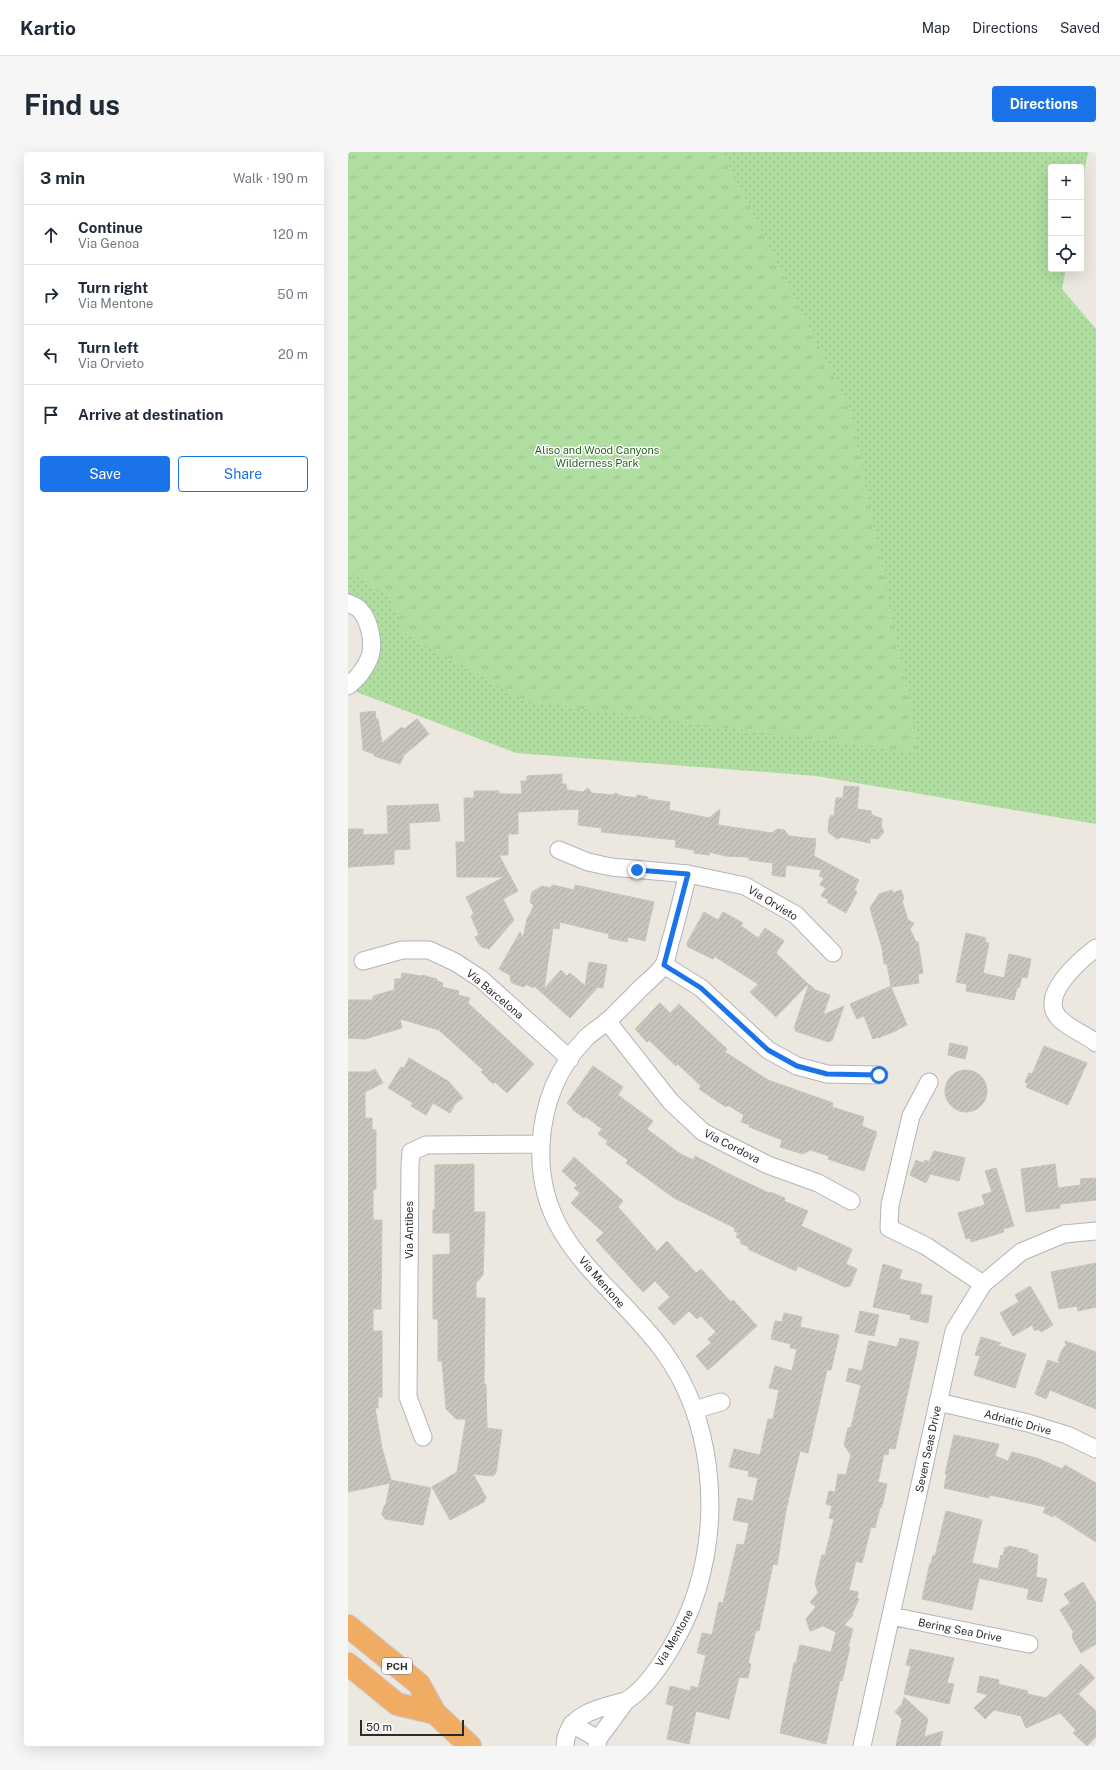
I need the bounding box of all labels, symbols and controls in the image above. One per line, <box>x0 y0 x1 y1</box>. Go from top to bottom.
text: Kartio <box>20 17 76 39</box>
text: Map <box>922 20 950 36</box>
text: Directions <box>972 20 1038 36</box>
text: Saved <box>1060 20 1100 36</box>
button: Directions <box>992 86 1096 122</box>
text: Find us <box>24 88 120 121</box>
map controls <box>1048 164 1084 272</box>
button: + <box>1048 164 1084 200</box>
text: 3 min <box>40 168 85 188</box>
text: Walk · 190 m <box>233 171 308 186</box>
button: − <box>1048 200 1084 236</box>
text: Continue <box>78 219 143 236</box>
icon: ahead <box>40 224 62 246</box>
text: 120 m <box>273 227 308 242</box>
text: Via Genoa <box>78 236 139 251</box>
button: locate <box>1048 236 1084 272</box>
text: Turn right <box>78 279 148 296</box>
icon: right <box>40 284 62 306</box>
text: 50 m <box>277 287 308 302</box>
text: Via Mentone <box>78 296 153 311</box>
text: Turn left <box>78 339 139 356</box>
icon: left <box>40 344 62 366</box>
text: 20 m <box>278 347 308 362</box>
text: Via Orvieto <box>78 356 144 371</box>
icon: arrive <box>40 404 62 426</box>
text: Arrive at destination <box>78 406 223 423</box>
park label: Aliso and Wood Canyons Wilderness Park <box>535 444 660 469</box>
button: Save <box>40 456 170 492</box>
button: Share <box>178 456 308 492</box>
route end <box>628 861 646 879</box>
street label: Via Orvieto <box>746 883 800 923</box>
street label: Via Barcelona <box>464 967 526 1021</box>
route start <box>870 1066 888 1084</box>
street label: Via Cordova <box>702 1127 762 1165</box>
street label: Via Antibes <box>403 1200 415 1259</box>
street label: Via Mentone <box>577 1254 627 1310</box>
street label: Seven Seas Drive <box>913 1405 943 1493</box>
street label: Adriatic Drive <box>983 1407 1053 1437</box>
street label: Via Mentone <box>653 1607 695 1669</box>
street label: Bering Sea Drive <box>917 1616 1003 1644</box>
road number: PCH <box>382 1658 412 1674</box>
scale bar <box>360 1718 464 1737</box>
text: 50 m <box>366 1721 392 1733</box>

